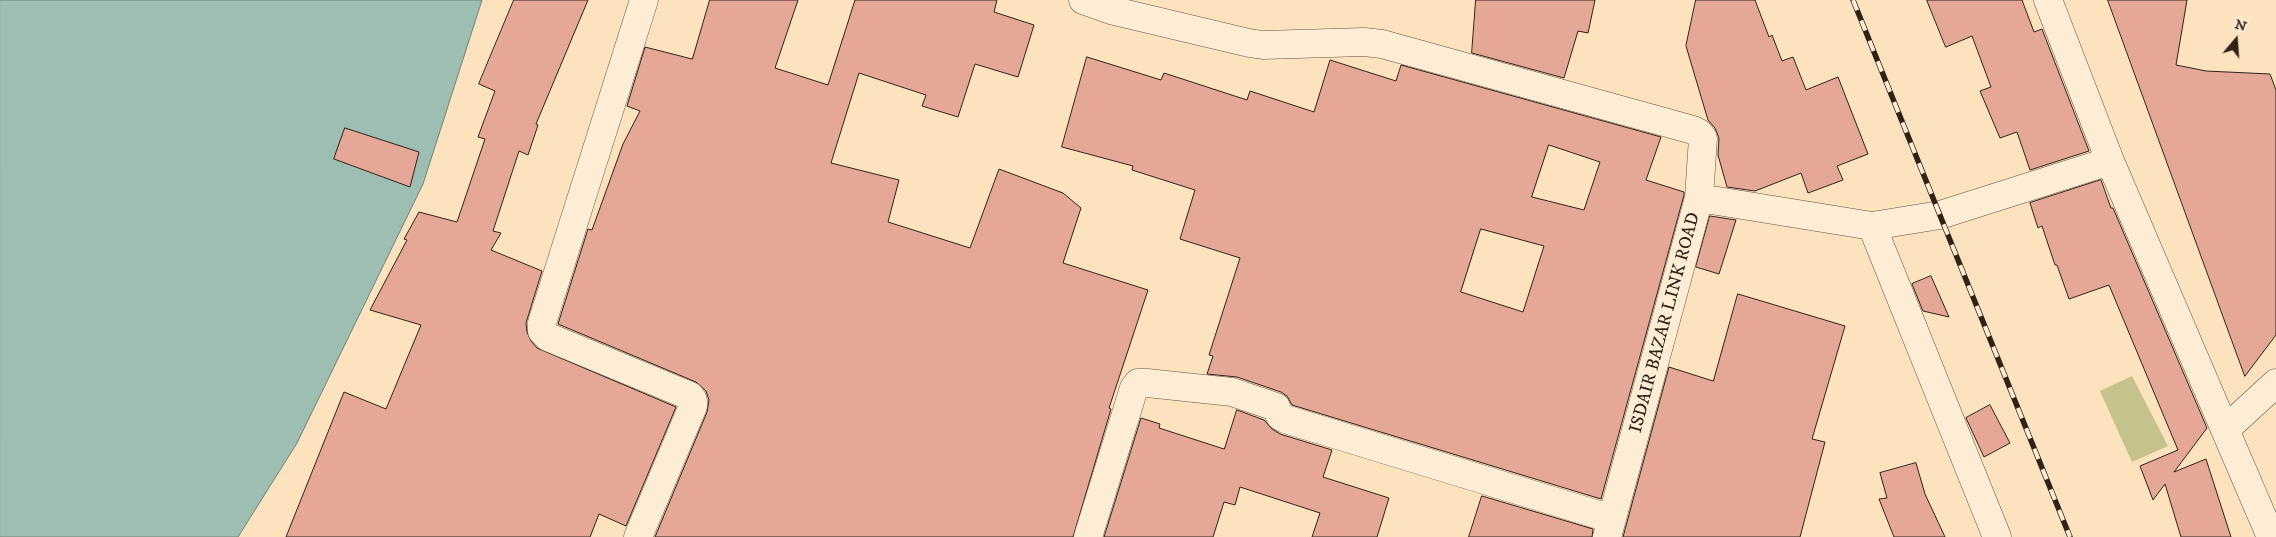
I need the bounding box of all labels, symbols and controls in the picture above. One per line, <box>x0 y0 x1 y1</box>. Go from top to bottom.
north arrow <box>2211 15 2261 65</box>
text: N <box>2232 15 2249 36</box>
street label: ISDAIR BAZAR LINK ROAD <box>1626 210 1706 436</box>

